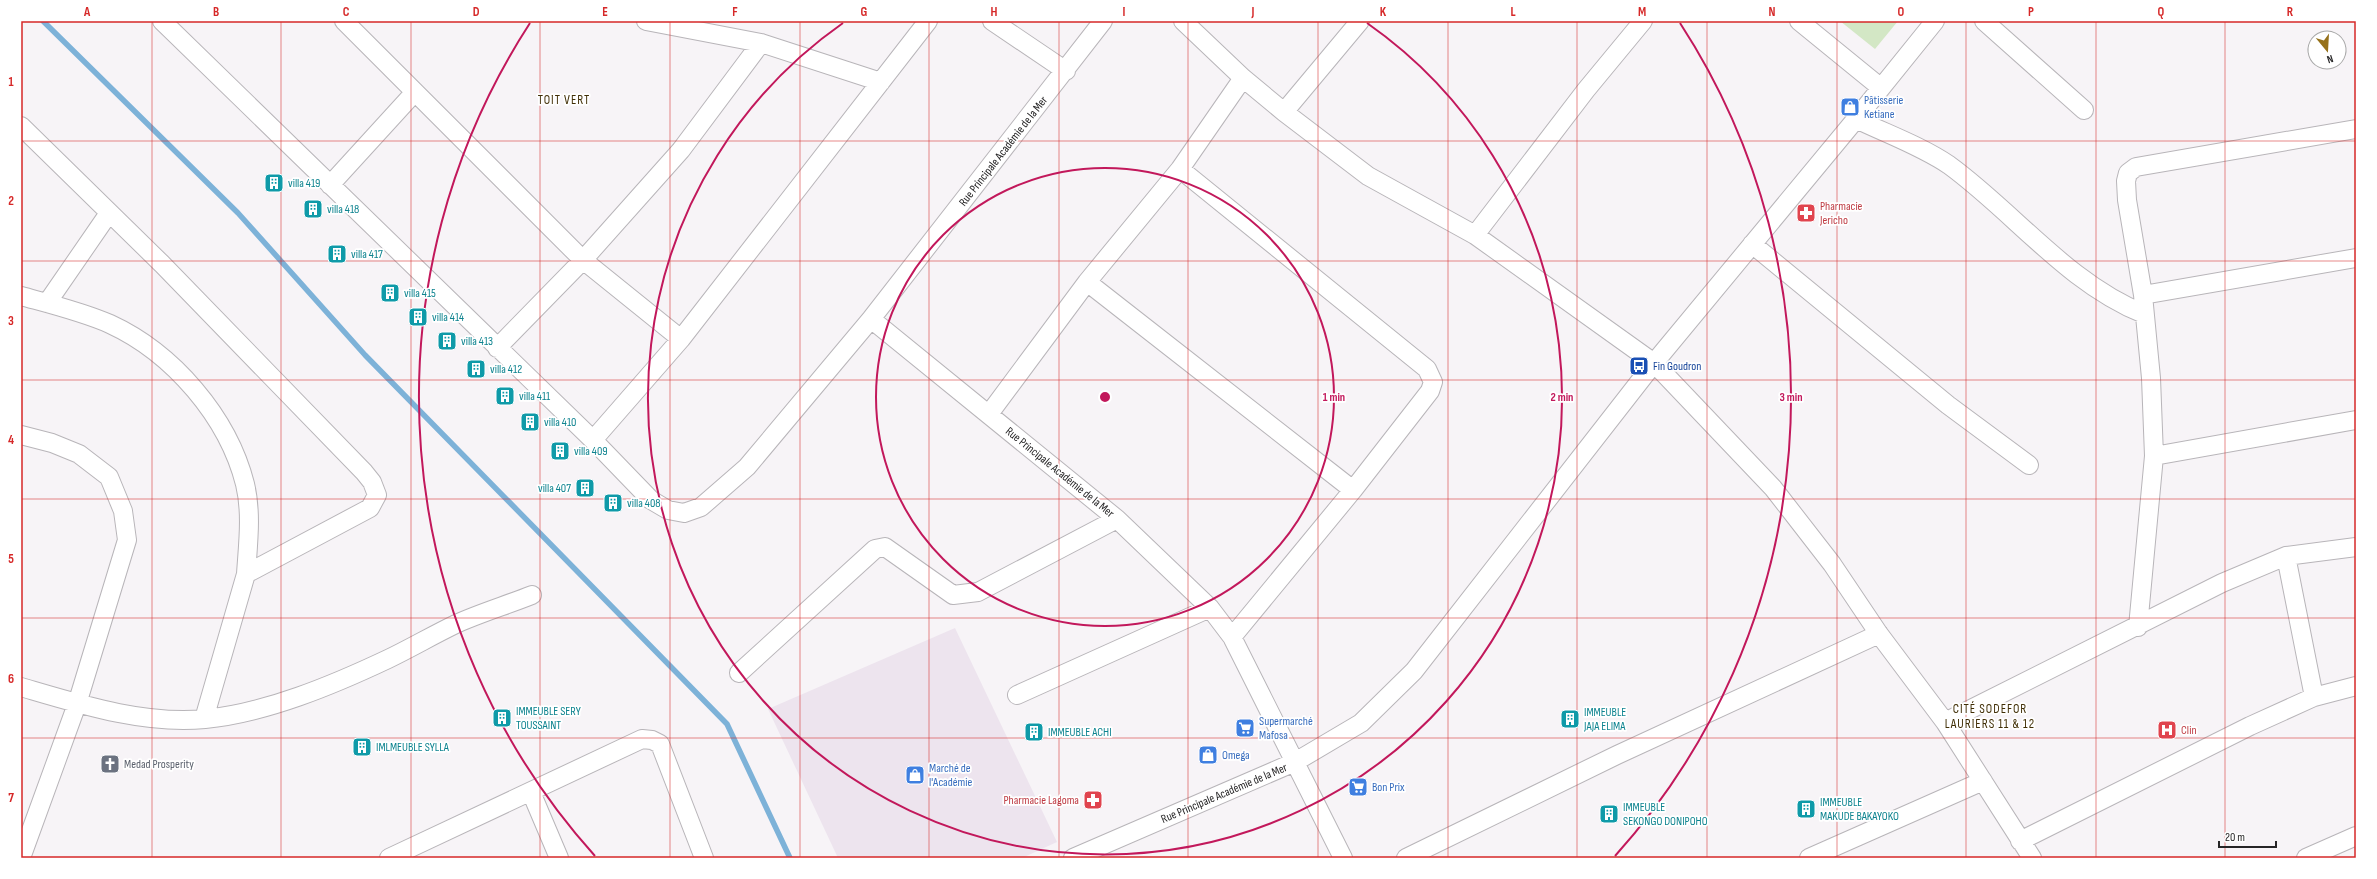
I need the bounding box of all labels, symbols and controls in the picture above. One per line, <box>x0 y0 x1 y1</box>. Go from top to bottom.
text: A <box>83 4 91 20</box>
text: B <box>213 4 219 20</box>
text: C <box>343 4 350 20</box>
text: D <box>473 4 480 20</box>
text: E <box>602 4 608 20</box>
text: F <box>732 4 738 20</box>
text: G <box>861 4 868 20</box>
text: H <box>991 4 998 20</box>
text: I <box>1123 4 1126 20</box>
text: J <box>1251 4 1255 20</box>
text: K <box>1380 4 1387 20</box>
text: L <box>1510 4 1516 20</box>
text: M <box>1638 4 1646 20</box>
text: N <box>1769 4 1776 20</box>
text: O <box>1898 4 1905 20</box>
text: P <box>2028 4 2034 20</box>
text: Q <box>2158 4 2165 20</box>
text: R <box>2287 4 2294 20</box>
north arrow <box>2307 30 2347 70</box>
text: N <box>2325 52 2335 66</box>
text: 1 <box>8 74 14 90</box>
district label: TOIT VERT <box>538 92 590 108</box>
street label: Rue Principale Académie de la Mer <box>956 93 1051 209</box>
place label: Pâtisserie Ketiane <box>1864 93 1903 122</box>
shop icon: Pâtisserie Ketiane <box>1839 96 1861 118</box>
building icon: villa 419 <box>263 172 285 194</box>
place label: villa 419 <box>288 176 320 191</box>
text: 2 <box>8 193 14 209</box>
building icon: villa 418 <box>302 198 324 220</box>
place label: Pharmacie Jericho <box>1819 199 1863 228</box>
place label: villa 418 <box>327 202 359 217</box>
pharmacy icon: Pharmacie Jericho <box>1795 202 1817 224</box>
building icon: villa 417 <box>326 243 348 265</box>
place label: villa 417 <box>351 247 383 262</box>
building icon: villa 415 <box>379 282 401 304</box>
place label: villa 415 <box>404 286 436 301</box>
building icon: villa 414 <box>407 306 429 328</box>
place label: villa 414 <box>432 310 464 325</box>
text: 3 <box>8 313 14 329</box>
building icon: villa 413 <box>436 330 458 352</box>
place label: villa 413 <box>461 334 493 349</box>
bus stop icon: Fin Goudron <box>1628 355 1650 377</box>
building icon: villa 412 <box>465 358 487 380</box>
place label: Fin Goudron <box>1653 359 1701 374</box>
place label: villa 412 <box>490 362 522 377</box>
building icon: villa 411 <box>494 385 516 407</box>
place label: villa 411 <box>519 389 551 404</box>
centre of rings <box>1098 390 1112 404</box>
text: 1 min <box>1323 390 1345 405</box>
text: 2 min <box>1551 390 1573 405</box>
text: 3 min <box>1780 390 1802 405</box>
building icon: villa 410 <box>519 411 541 433</box>
place label: villa 410 <box>544 415 576 430</box>
street label: Rue Principale Académie de la Mer <box>1002 424 1118 521</box>
text: 4 <box>8 432 14 448</box>
building icon: villa 409 <box>549 440 571 462</box>
place label: villa 409 <box>574 444 608 459</box>
building icon: villa 407 <box>574 477 596 499</box>
place label: villa 407 <box>538 481 571 496</box>
building icon: villa 408 <box>602 492 624 514</box>
place label: villa 408 <box>627 496 661 511</box>
text: 5 <box>8 551 14 567</box>
text: 6 <box>8 671 14 687</box>
district label: CITÉ SODEFOR LAURIERS 11 & 12 <box>1945 701 2035 732</box>
place label: IMMEUBLE SERY TOUSSAINT <box>516 704 581 733</box>
place label: IMMEUBLE JAJA ELIMA <box>1583 705 1626 734</box>
building icon: IMMEUBLE SERY TOUSSAINT <box>491 707 513 729</box>
building icon: IMMEUBLE JAJA ELIMA <box>1559 708 1581 730</box>
place label: Supermarché Mafosa <box>1259 714 1313 743</box>
supermarket icon: Supermarché Mafosa <box>1234 717 1256 739</box>
hospital icon: Clin <box>2156 719 2178 741</box>
building icon: IMMEUBLE ACHI <box>1023 721 1045 743</box>
place label: Clin <box>2181 723 2197 738</box>
place label: IMMEUBLE ACHI <box>1048 725 1112 740</box>
building icon: IMLMEUBLE SYLLA <box>351 736 373 758</box>
place label: IMLMEUBLE SYLLA <box>376 740 450 755</box>
shop icon: Omega <box>1197 744 1219 766</box>
place label: Omega <box>1222 748 1250 763</box>
church icon: Medad Prosperity <box>99 753 121 775</box>
place label: Medad Prosperity <box>124 757 194 772</box>
street label: Rue Principale Académie de la Mer <box>1159 760 1290 827</box>
place label: Marché de l'Académie <box>929 761 972 790</box>
shop icon: Marché de l'Académie <box>904 764 926 786</box>
supermarket icon: Bon Prix <box>1347 776 1369 798</box>
place label: Bon Prix <box>1372 780 1405 795</box>
pharmacy icon: Pharmacie Lagoma <box>1082 789 1104 811</box>
text: 7 <box>8 790 14 806</box>
place label: Pharmacie Lagoma <box>1004 793 1079 808</box>
place label: IMMEUBLE MAKUDE BAKAYOKO <box>1820 795 1899 824</box>
building icon: IMMEUBLE MAKUDE BAKAYOKO <box>1795 798 1817 820</box>
place label: IMMEUBLE SEKONGO DONIPOHO <box>1623 800 1708 829</box>
building icon: IMMEUBLE SEKONGO DONIPOHO <box>1598 803 1620 825</box>
scale bar <box>2219 823 2276 849</box>
text: 20 m <box>2225 830 2245 845</box>

